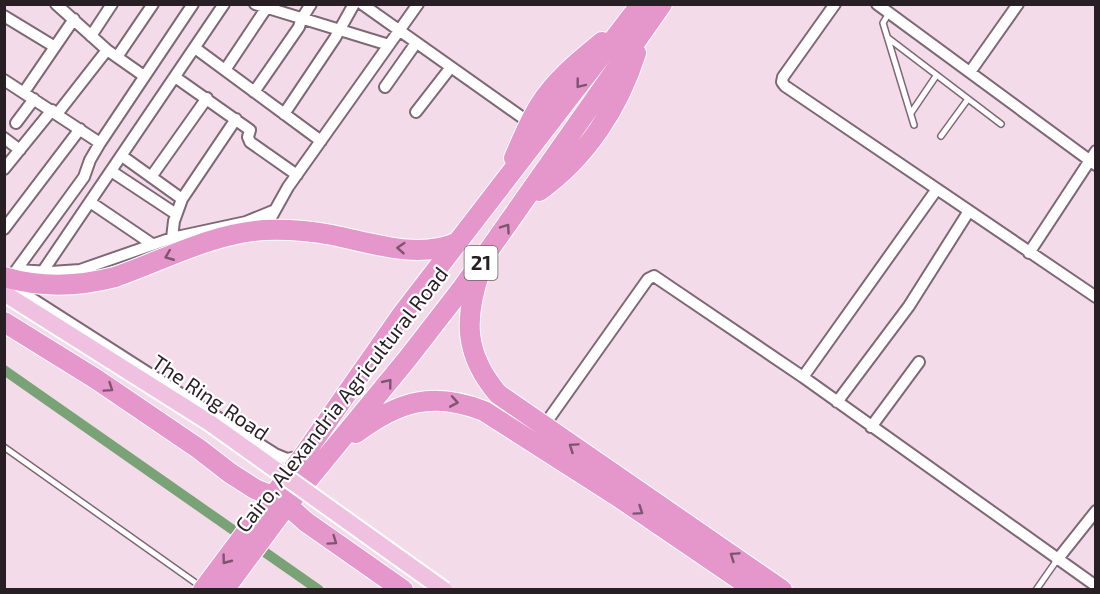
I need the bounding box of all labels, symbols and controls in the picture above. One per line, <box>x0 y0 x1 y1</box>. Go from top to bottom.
one-way arrow <box>576 77 587 88</box>
one-way arrow <box>499 223 510 234</box>
one-way arrow <box>397 242 406 255</box>
road number: 21 <box>464 246 498 280</box>
one-way arrow <box>165 249 176 261</box>
street label: Cairo, Alexandria Agricultural Road <box>229 261 452 537</box>
street label: The Ring Road <box>148 349 274 445</box>
one-way arrow <box>380 379 391 390</box>
one-way arrow <box>103 381 114 392</box>
one-way arrow <box>450 395 459 407</box>
one-way arrow <box>569 443 580 454</box>
one-way arrow <box>632 504 643 515</box>
one-way arrow <box>327 534 338 545</box>
one-way arrow <box>730 552 740 564</box>
one-way arrow <box>222 553 233 564</box>

